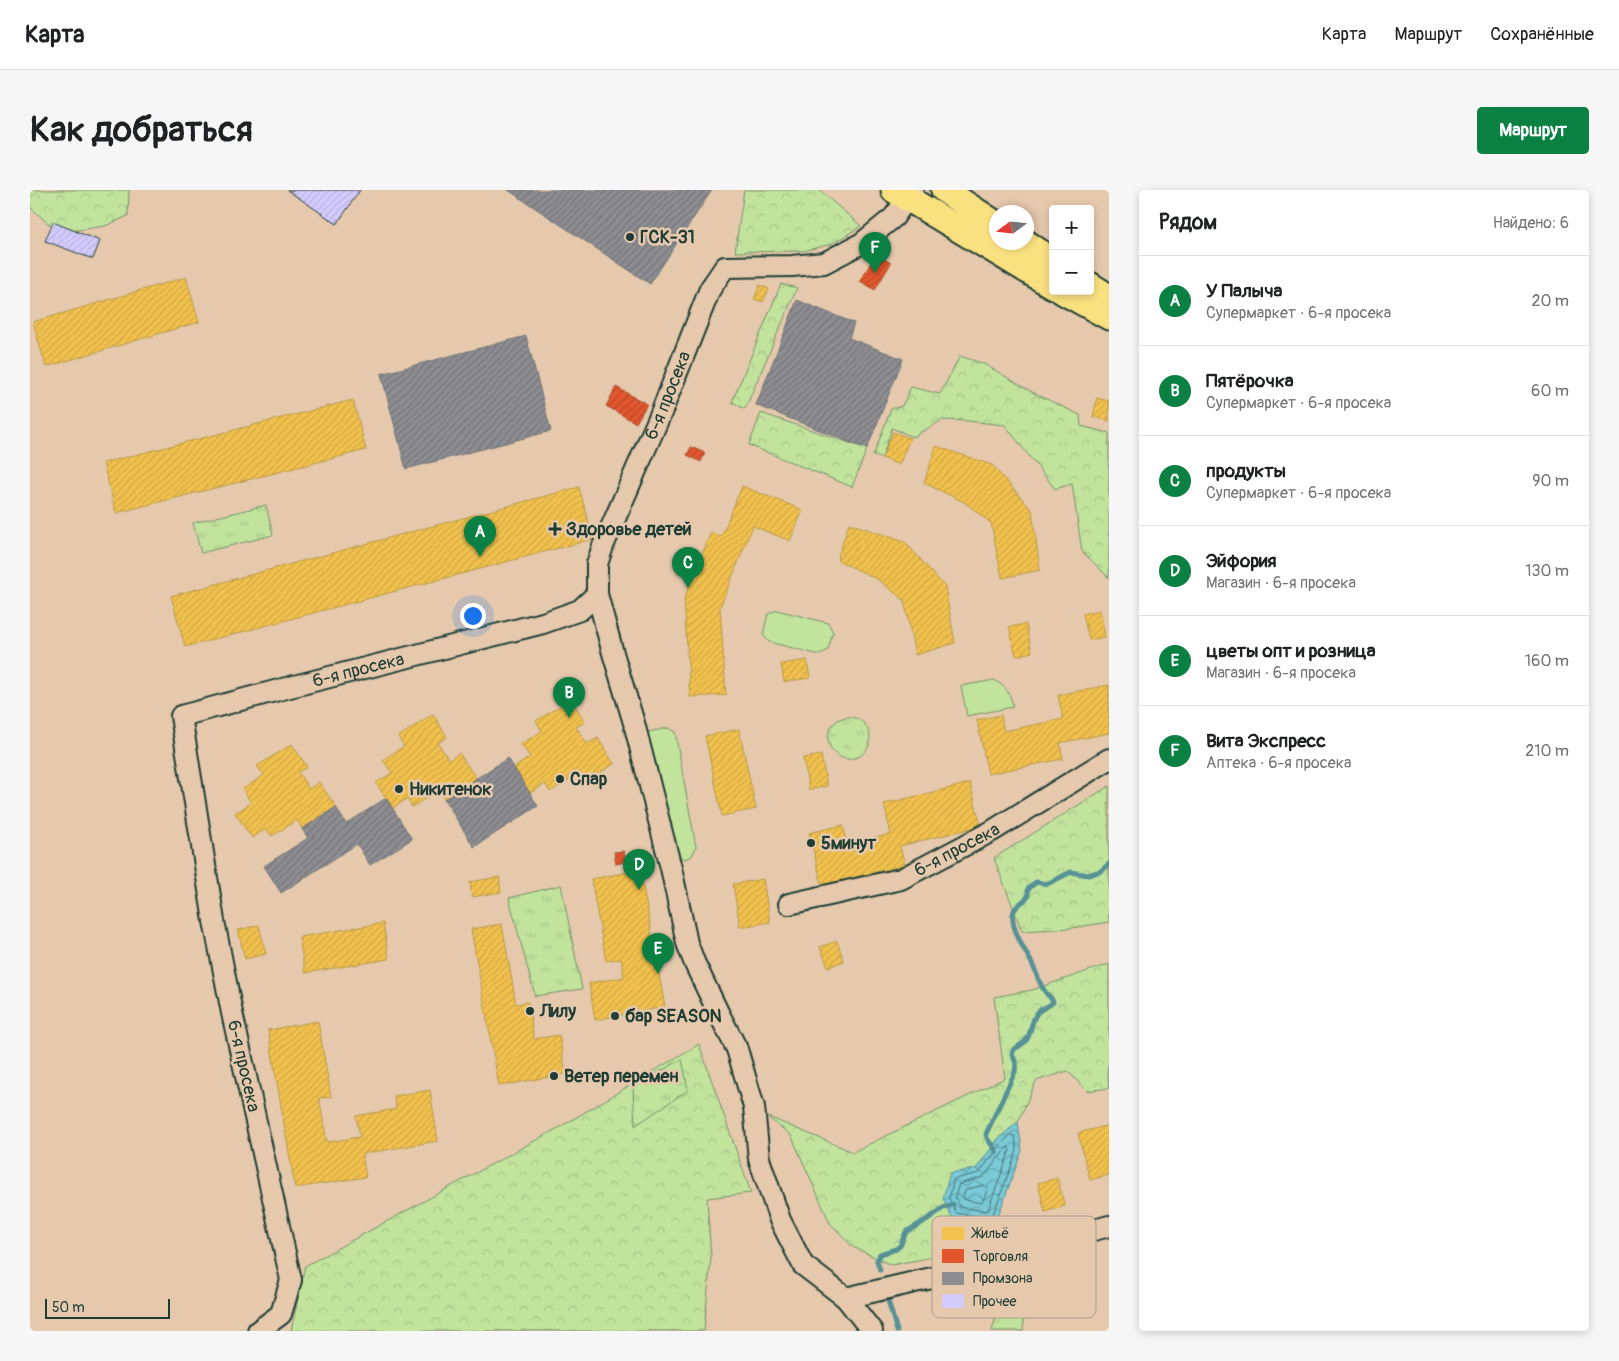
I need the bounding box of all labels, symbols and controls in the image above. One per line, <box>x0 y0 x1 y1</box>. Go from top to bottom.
text: Карта <box>25 20 84 49</box>
text: Карта <box>1322 23 1366 46</box>
text: Маршрут <box>1394 23 1462 46</box>
text: Сохранённые <box>1490 23 1594 46</box>
button: Маршрут <box>1477 107 1589 154</box>
text: Как добраться <box>30 108 253 152</box>
north arrow <box>989 205 1034 250</box>
map controls <box>1049 205 1094 295</box>
button: + <box>1049 205 1094 250</box>
text: Рядом <box>1159 209 1217 236</box>
text: Найдено: 6 <box>1493 213 1569 233</box>
place label: ГСК-31 <box>640 226 695 249</box>
marker: ГСК-31 <box>624 231 636 243</box>
pin: F <box>859 232 891 273</box>
button: − <box>1049 250 1094 295</box>
text: У Палыча <box>1206 279 1282 303</box>
text: A <box>1170 291 1180 311</box>
text: 20 m <box>1531 291 1569 311</box>
text: Супермаркет · 6-я просека <box>1206 303 1391 323</box>
street label: 6-я просека <box>640 348 696 444</box>
text: Пятёрочка <box>1206 369 1294 393</box>
text: B <box>1170 381 1180 401</box>
text: 60 m <box>1531 381 1569 401</box>
text: Супермаркет · 6-я просека <box>1206 393 1391 413</box>
text: продукты <box>1206 459 1286 483</box>
text: C <box>1170 471 1180 491</box>
text: 90 m <box>1532 471 1569 491</box>
text: Супермаркет · 6-я просека <box>1206 483 1391 503</box>
pin: A <box>464 516 496 557</box>
place label: Здоровье детей <box>566 518 692 541</box>
marker: Здоровье детей <box>548 522 562 536</box>
pin: C <box>672 547 704 588</box>
text: Эйфория <box>1206 549 1277 573</box>
text: D <box>1170 561 1180 581</box>
text: 130 m <box>1525 561 1569 581</box>
text: Магазин · 6-я просека <box>1206 573 1356 593</box>
your location <box>460 603 486 629</box>
text: цветы опт и розница <box>1206 639 1376 663</box>
street label: 6-я просека <box>310 648 406 693</box>
text: E <box>1171 651 1179 671</box>
text: 160 m <box>1525 651 1569 671</box>
text: Магазин · 6-я просека <box>1206 663 1356 683</box>
pin: B <box>553 677 585 718</box>
text: Вита Экспресс <box>1206 729 1326 753</box>
text: F <box>1170 741 1180 761</box>
text: 210 m <box>1525 741 1569 761</box>
text: Аптека · 6-я просека <box>1206 753 1351 773</box>
place label: Спар <box>570 768 608 791</box>
marker: Спар <box>554 773 566 785</box>
place label: Никитенок <box>409 778 492 801</box>
marker: Никитенок <box>393 783 405 795</box>
street label: 6-я просека <box>910 818 1004 882</box>
place label: 5минут <box>821 832 877 855</box>
marker: 5минут <box>805 837 817 849</box>
pin: D <box>623 849 655 890</box>
pin: E <box>642 933 674 974</box>
place label: Лилу <box>539 1000 576 1023</box>
marker: Лилу <box>524 1005 536 1017</box>
place label: бар SEASON <box>625 1005 722 1028</box>
marker: бар SEASON <box>609 1010 621 1022</box>
street label: 6-я просека <box>222 1018 265 1114</box>
place label: Ветер перемен <box>564 1065 678 1088</box>
marker: Ветер перемен <box>548 1070 560 1082</box>
legend <box>932 1216 1096 1318</box>
text: Жильё <box>971 1225 1009 1242</box>
text: Торговля <box>973 1248 1028 1265</box>
text: Промзона <box>973 1270 1033 1287</box>
text: Прочее <box>973 1293 1016 1310</box>
scale bar <box>45 1296 170 1319</box>
text: 50 m <box>52 1299 85 1316</box>

